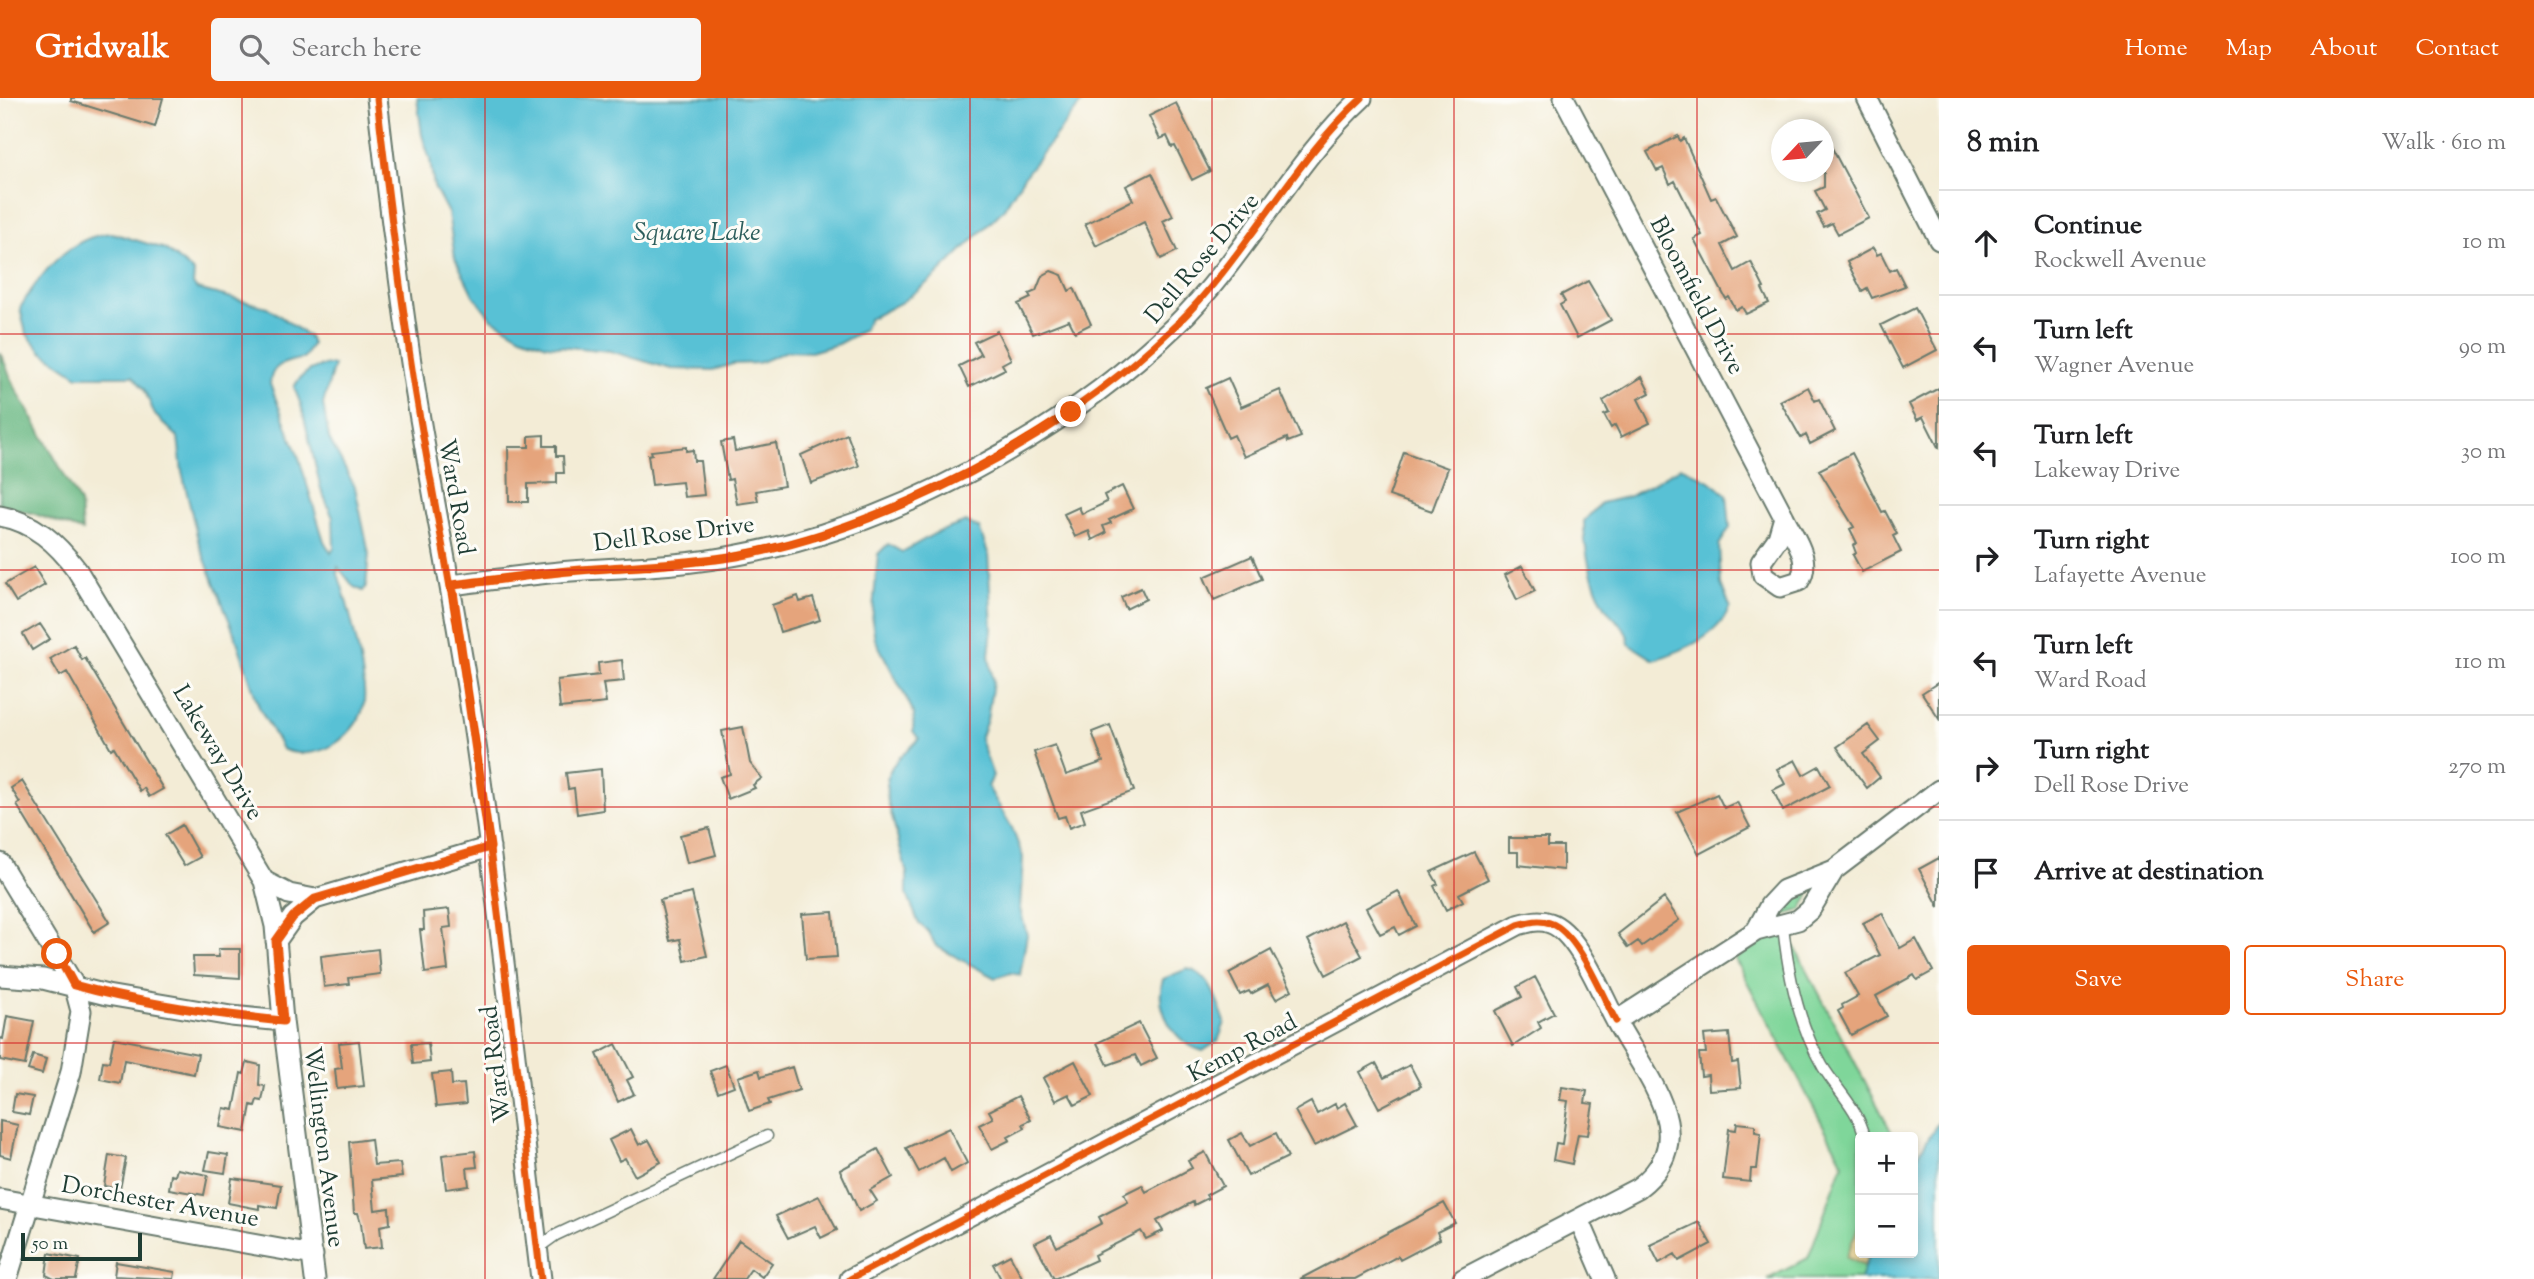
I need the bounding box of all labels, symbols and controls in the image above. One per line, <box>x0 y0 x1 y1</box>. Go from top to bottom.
search box <box>211 18 701 81</box>
text: Gridwalk <box>35 25 169 73</box>
icon: search <box>235 30 273 68</box>
text: Search here <box>291 31 422 68</box>
text: Home <box>2125 32 2188 66</box>
text: Map <box>2226 32 2272 66</box>
text: About <box>2310 32 2377 66</box>
text: Contact <box>2415 32 2499 66</box>
north arrow <box>1771 119 1834 182</box>
text: 8 min <box>1967 122 2039 165</box>
text: Walk · 610 m <box>2382 127 2506 160</box>
street label: Dell Rose Drive <box>1138 186 1268 332</box>
text: Continue <box>2034 208 2142 245</box>
street label: Bloomfield Drive <box>1640 211 1752 381</box>
water label: Square Lake <box>633 215 761 252</box>
icon: ahead <box>1967 224 2005 262</box>
text: 10 m <box>2462 226 2506 259</box>
text: Rockwell Avenue <box>2034 245 2207 278</box>
text: Turn left <box>2034 313 2133 350</box>
icon: left <box>1967 329 2005 367</box>
text: 90 m <box>2459 331 2506 364</box>
text: Wagner Avenue <box>2034 350 2194 383</box>
route end <box>1055 396 1086 427</box>
text: Turn left <box>2034 418 2133 455</box>
icon: left <box>1967 434 2005 472</box>
street label: Ward Road <box>428 436 482 558</box>
text: 30 m <box>2461 436 2506 469</box>
text: Lakeway Drive <box>2034 455 2180 488</box>
street label: Dell Rose Drive <box>592 508 756 562</box>
text: Turn right <box>2034 523 2149 560</box>
icon: right <box>1967 539 2005 577</box>
text: 100 m <box>2450 541 2506 574</box>
text: Lafayette Avenue <box>2034 560 2207 593</box>
text: Turn left <box>2034 628 2133 665</box>
icon: left <box>1967 644 2005 682</box>
text: 110 m <box>2455 646 2506 679</box>
text: Ward Road <box>2034 665 2147 698</box>
street label: Lakeway Drive <box>163 679 271 827</box>
text: Turn right <box>2034 733 2149 770</box>
icon: right <box>1967 749 2005 787</box>
text: 270 m <box>2448 751 2506 784</box>
text: Dell Rose Drive <box>2034 770 2189 803</box>
icon: arrive <box>1967 854 2005 892</box>
text: Arrive at destination <box>2034 854 2264 891</box>
route start <box>41 938 72 969</box>
button: Save <box>1967 945 2230 1015</box>
button: Share <box>2244 945 2506 1015</box>
street label: Ward Road <box>473 1003 521 1124</box>
street label: Kemp Road <box>1182 1006 1304 1092</box>
street label: Wellington Avenue <box>294 1045 352 1249</box>
map controls <box>1855 1132 1918 1258</box>
button: + <box>1855 1132 1918 1195</box>
street label: Dorchester Avenue <box>59 1169 261 1237</box>
button: − <box>1855 1195 1918 1258</box>
scale bar <box>21 1230 142 1262</box>
text: 50 m <box>32 1231 68 1258</box>

